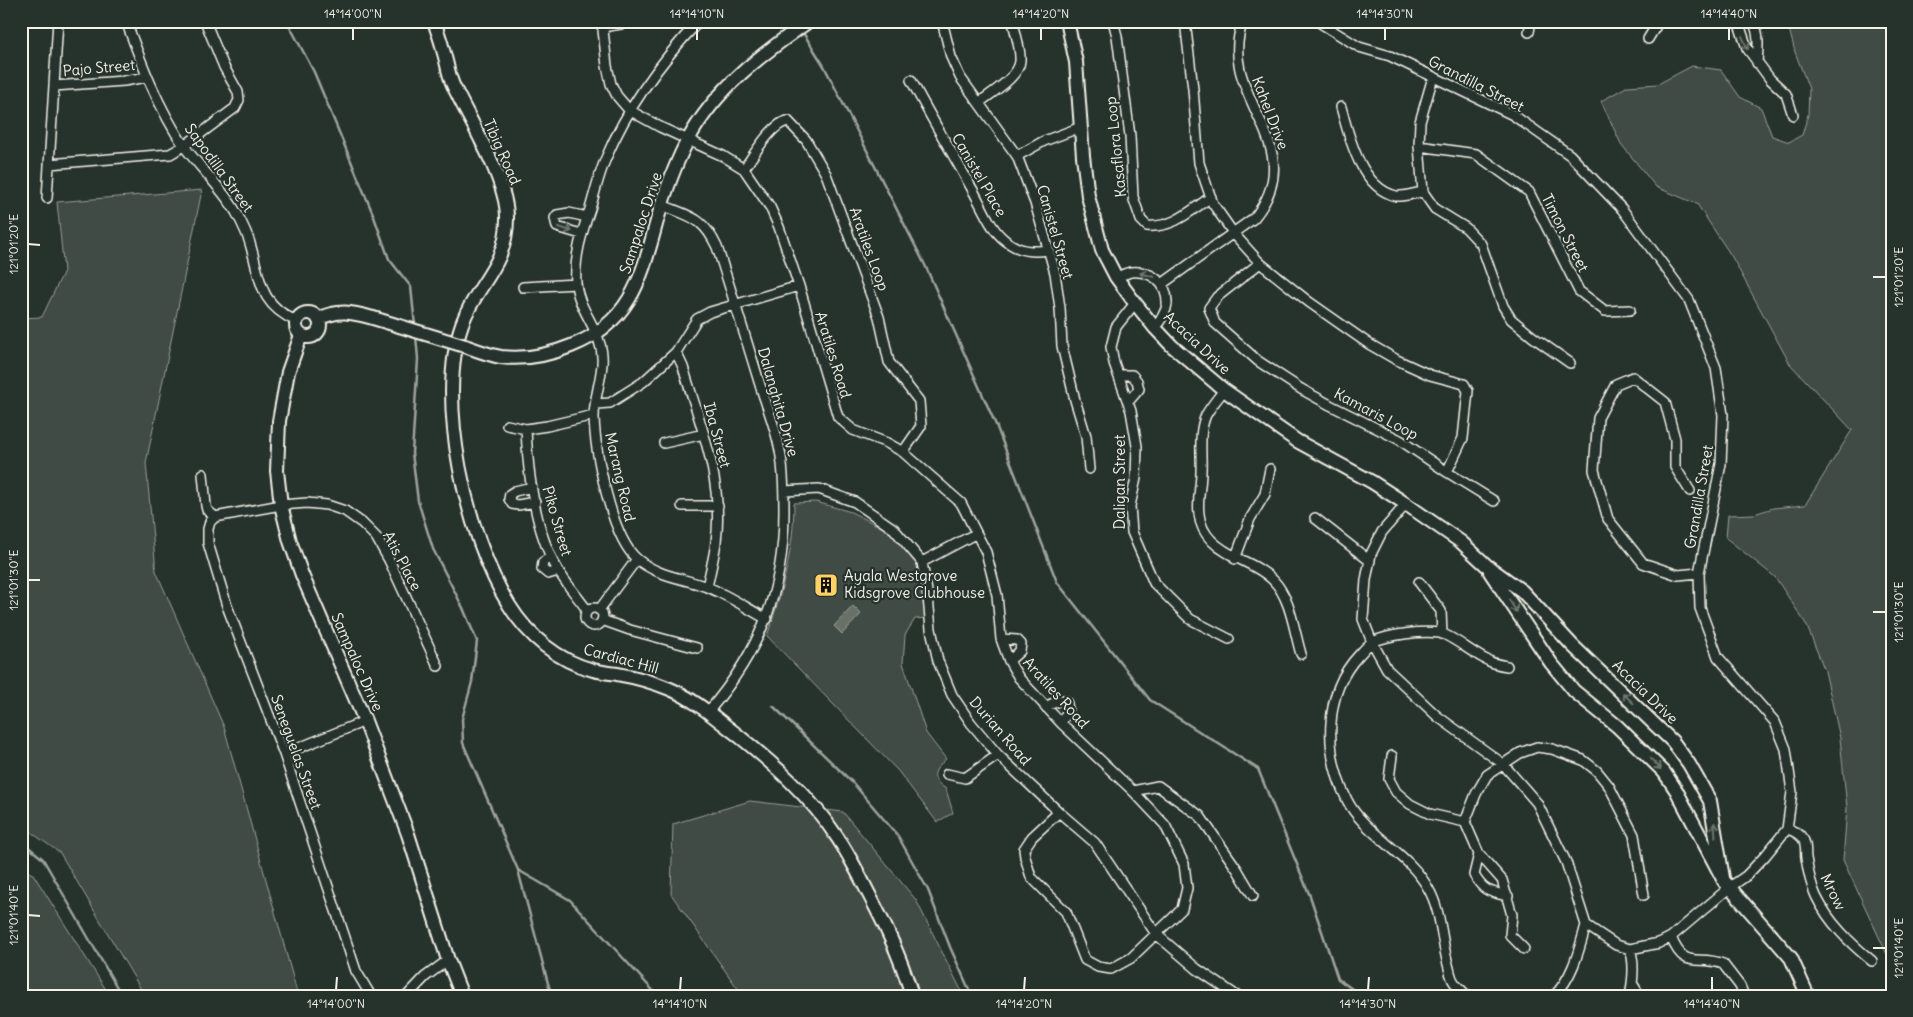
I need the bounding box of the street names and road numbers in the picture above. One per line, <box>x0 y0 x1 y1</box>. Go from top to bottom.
street label: Grandilla Street <box>1425 51 1527 116</box>
street label: Pajo Street <box>62 55 136 80</box>
street label: Kahel Drive <box>1248 74 1293 152</box>
street label: Kasaflora Loop <box>1101 96 1130 198</box>
street label: Tibig Road <box>480 116 525 188</box>
street label: Sapodilla Street <box>181 120 258 216</box>
street label: Canistel Place <box>948 130 1011 220</box>
street label: Sampaloc Drive <box>615 170 666 276</box>
street label: Canistel Street <box>1033 183 1078 281</box>
street label: Timon Street <box>1538 191 1593 275</box>
street label: Aratiles Loop <box>846 204 893 293</box>
street label: Acacia Drive <box>1160 307 1235 378</box>
street label: Aratiles Road <box>811 309 856 401</box>
street label: Dalanghita Drive <box>754 345 803 459</box>
street label: Kamaris Loop <box>1331 383 1422 444</box>
street label: Iba Street <box>700 400 735 470</box>
street label: Marang Road <box>601 430 640 524</box>
street label: Daligan Street <box>1110 434 1129 530</box>
street label: Grandilla Street <box>1680 444 1717 550</box>
street label: Piko Street <box>538 484 577 558</box>
street label: Atis Place <box>379 528 426 594</box>
street label: Sampaloc Drive <box>327 610 388 714</box>
street label: Cardiac Hill <box>581 639 661 678</box>
street label: Aratiles Road <box>1019 653 1094 732</box>
street label: Acacia Drive <box>1608 656 1682 728</box>
street label: Seneguelas Street <box>267 692 326 812</box>
street label: Durian Road <box>965 692 1036 769</box>
street label: Mrow <box>1816 870 1850 913</box>

